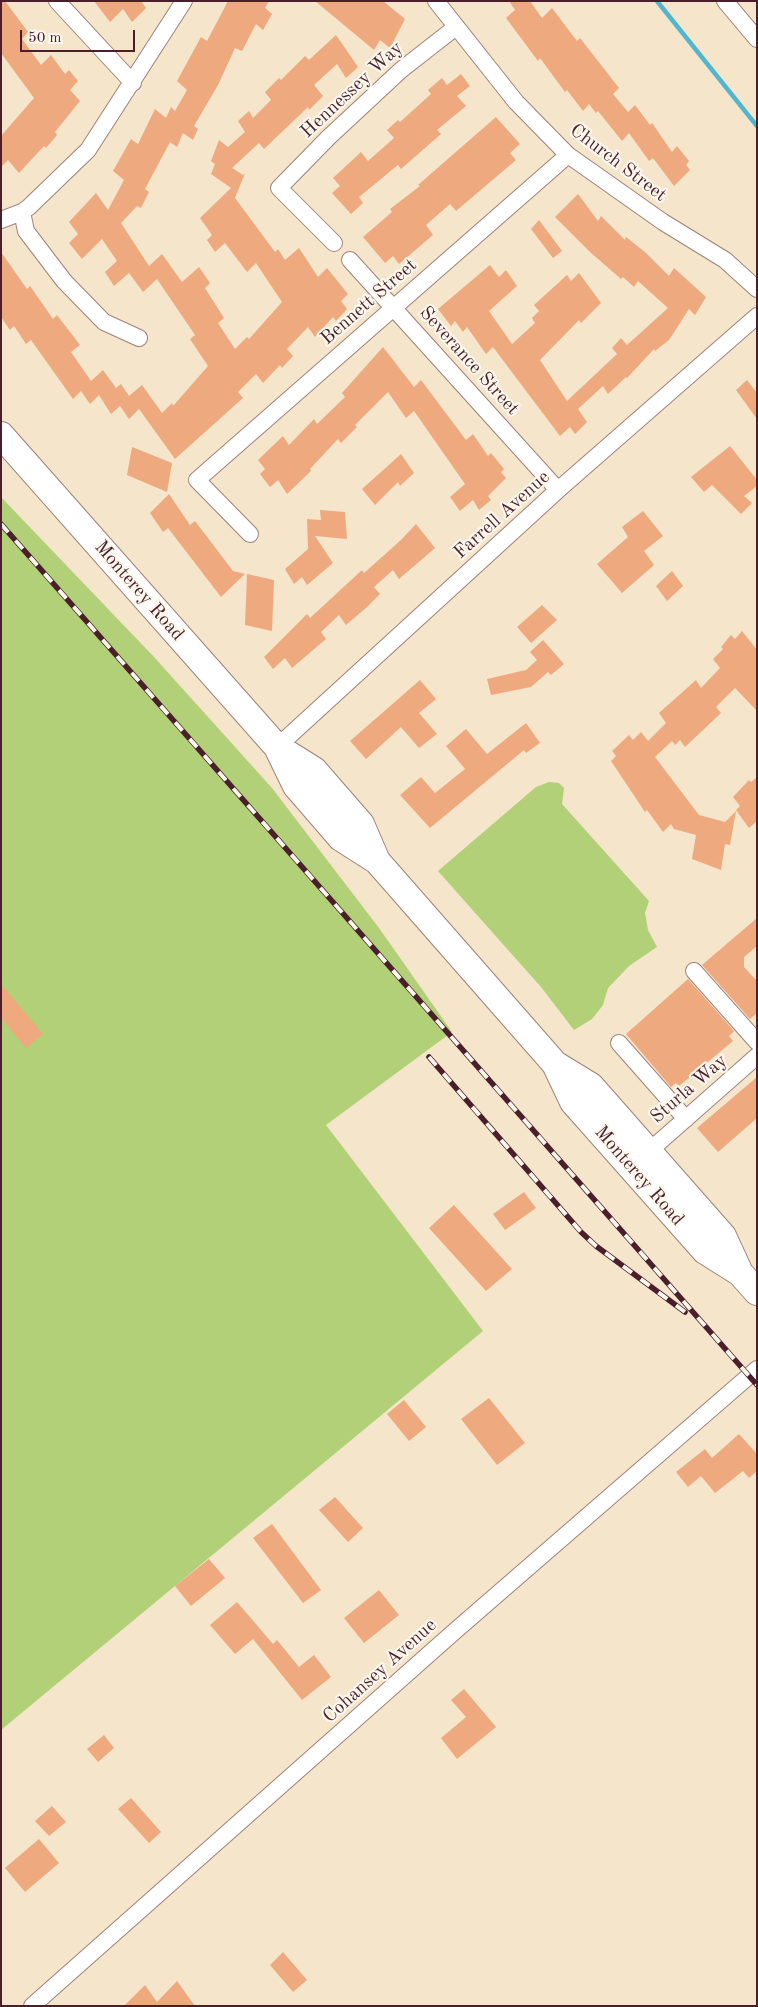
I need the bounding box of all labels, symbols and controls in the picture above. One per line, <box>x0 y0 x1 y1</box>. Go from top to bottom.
scale bar <box>22 20 138 52</box>
text: 50 m <box>28 31 62 46</box>
street label: Hennessey Way <box>296 37 408 143</box>
street label: Church Street <box>565 119 671 207</box>
street label: Bennett Street <box>316 254 422 350</box>
street label: Severance Street <box>414 302 524 420</box>
street label: Farrell Avenue <box>449 466 555 564</box>
street label: Monterey Road <box>89 536 189 646</box>
street label: Sturla Way <box>646 1050 732 1128</box>
street label: Monterey Road <box>589 1121 689 1231</box>
street label: Cohansey Avenue <box>319 1614 441 1728</box>

